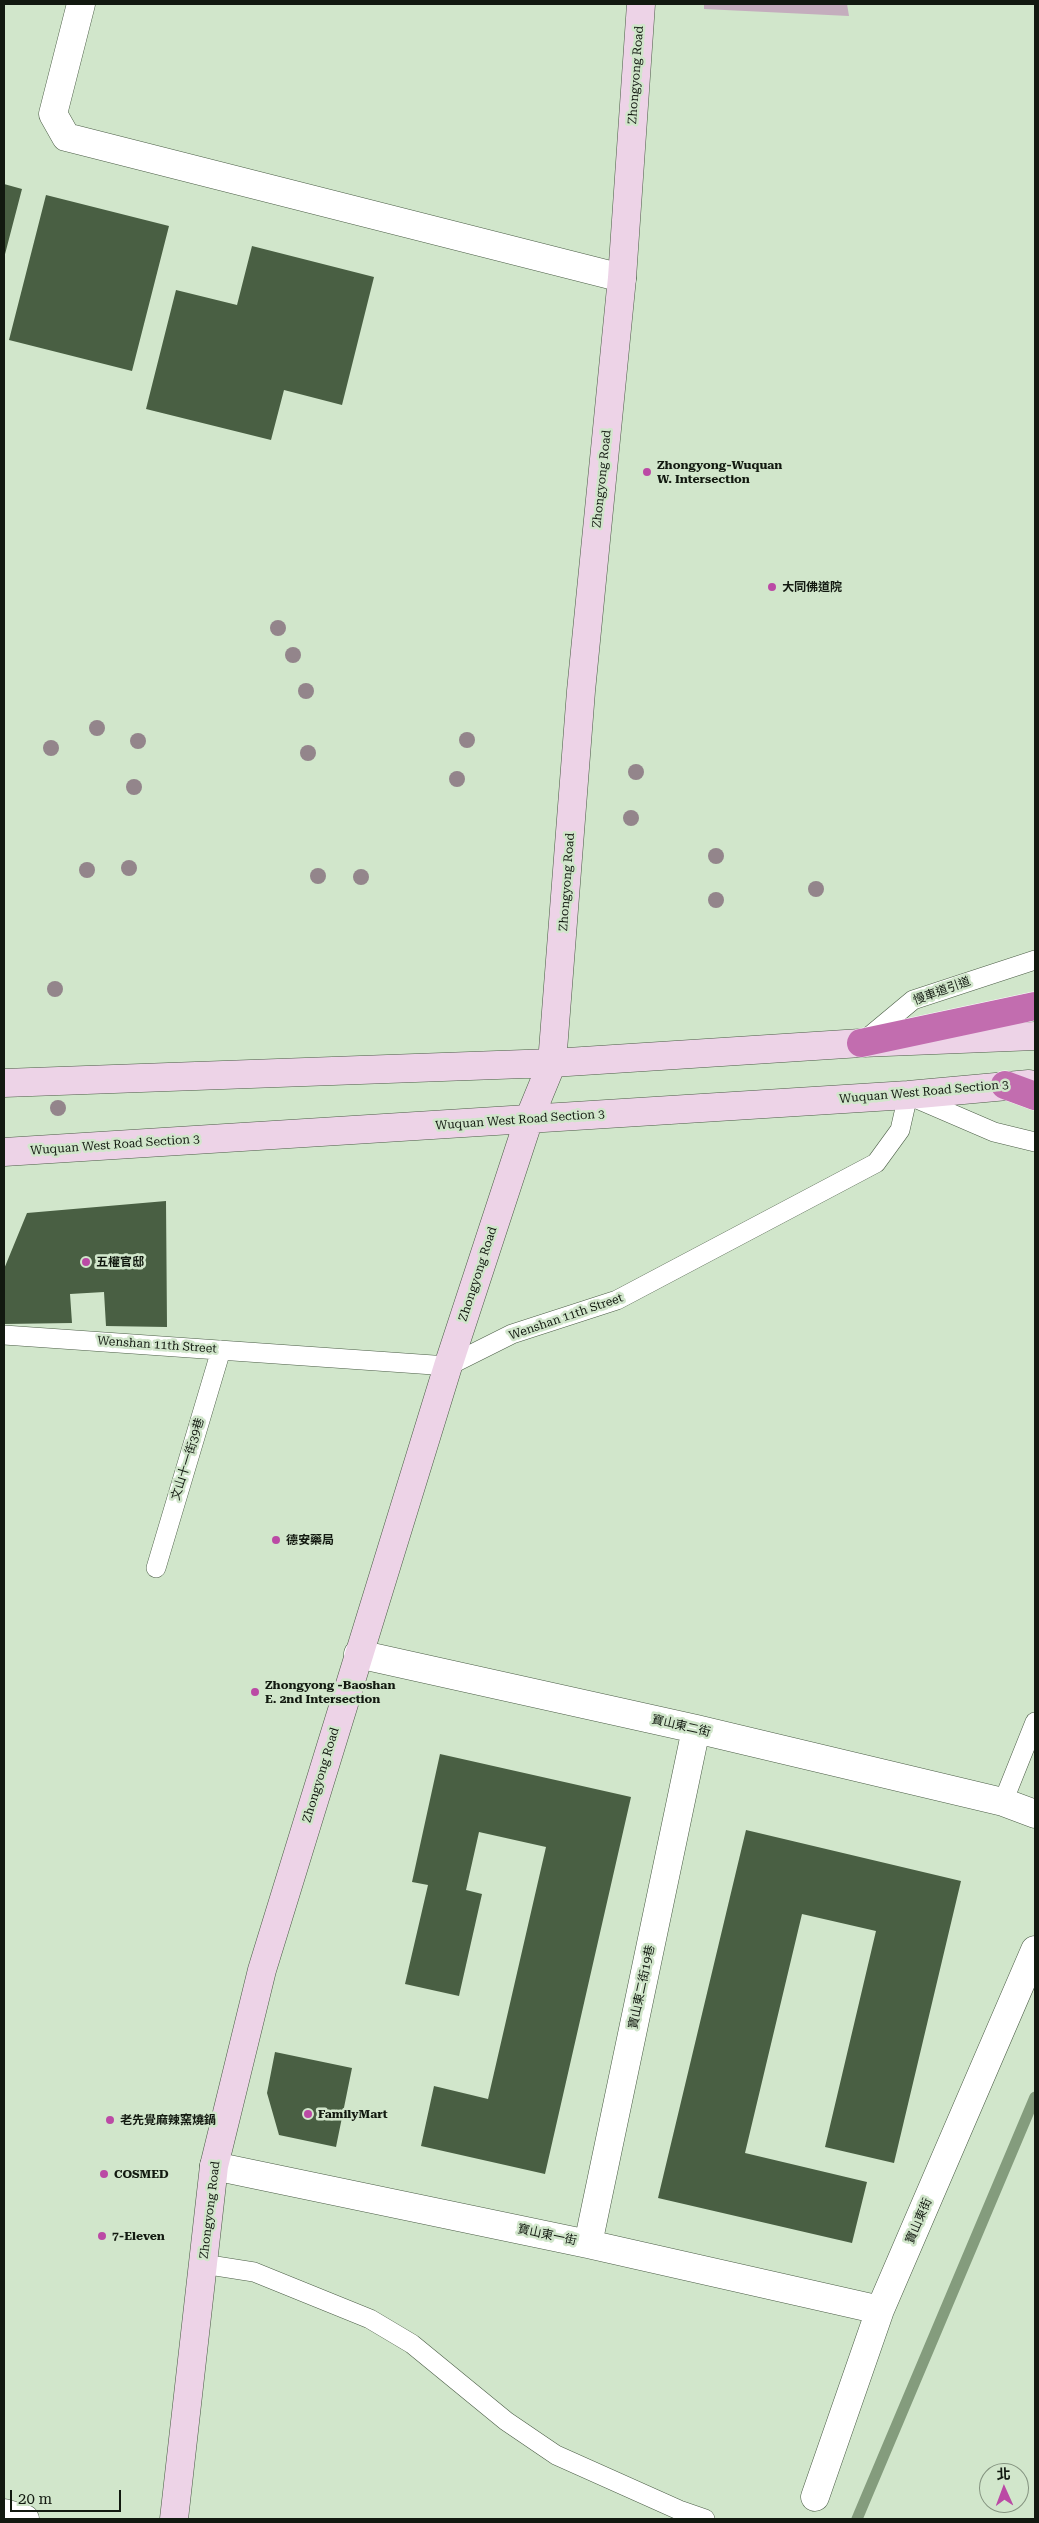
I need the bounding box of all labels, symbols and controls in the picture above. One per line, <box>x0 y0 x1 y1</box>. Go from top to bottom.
street label: Zhongyong Road <box>625 25 647 125</box>
street label: Zhongyong Road <box>590 429 614 529</box>
place label: Zhongyong-Wuquan W. Intersection <box>657 458 782 486</box>
marker: Zhongyong-Wuquan W. Intersection <box>641 466 653 478</box>
place label: 大同佛道院 <box>782 580 842 594</box>
marker: 大同佛道院 <box>766 581 778 593</box>
street label: Zhongyong Road <box>556 832 578 932</box>
street label: 慢車道引道 <box>911 974 973 1008</box>
street label: Wuquan West Road Section 3 <box>839 1077 1009 1107</box>
street label: Wuquan West Road Section 3 <box>435 1107 605 1133</box>
street label: Wuquan West Road Section 3 <box>30 1132 200 1158</box>
street label: Zhongyong Road <box>456 1225 500 1323</box>
place label: 五權官邸 <box>96 1255 144 1269</box>
marker: 五權官邸 <box>80 1256 92 1268</box>
street label: Wenshan 11th Street <box>507 1291 625 1343</box>
street label: Wenshan 11th Street <box>97 1334 217 1356</box>
street label: 文山十一街39巷 <box>169 1416 207 1502</box>
place label: 德安藥局 <box>286 1533 334 1547</box>
marker: 德安藥局 <box>270 1534 282 1546</box>
place label: Zhongyong -Baoshan E. 2nd Intersection <box>265 1678 395 1706</box>
marker: Zhongyong -Baoshan E. 2nd Intersection <box>249 1686 261 1698</box>
street label: 寶山東二街 <box>650 1712 712 1740</box>
street label: Zhongyong Road <box>300 1726 342 1824</box>
street label: 寶山東二街19巷 <box>626 1944 658 2030</box>
place label: FamilyMart <box>318 2107 388 2121</box>
marker: FamilyMart <box>302 2108 314 2120</box>
place label: 老先覺麻辣窯燒鍋 <box>120 2113 216 2127</box>
marker: 老先覺麻辣窯燒鍋 <box>104 2114 116 2126</box>
street label: Zhongyong Road <box>197 2160 223 2260</box>
place label: COSMED <box>114 2167 169 2181</box>
marker: COSMED <box>98 2168 110 2180</box>
street label: 寶山東街 <box>903 2196 935 2246</box>
street label: 寶山東一街 <box>516 2222 578 2248</box>
place label: 7-Eleven <box>112 2229 165 2243</box>
marker: 7-Eleven <box>96 2230 108 2242</box>
north arrow <box>979 2463 1029 2513</box>
text: 北 <box>996 2466 1011 2482</box>
scale bar <box>12 2480 124 2512</box>
text: 20 m <box>18 2490 52 2508</box>

